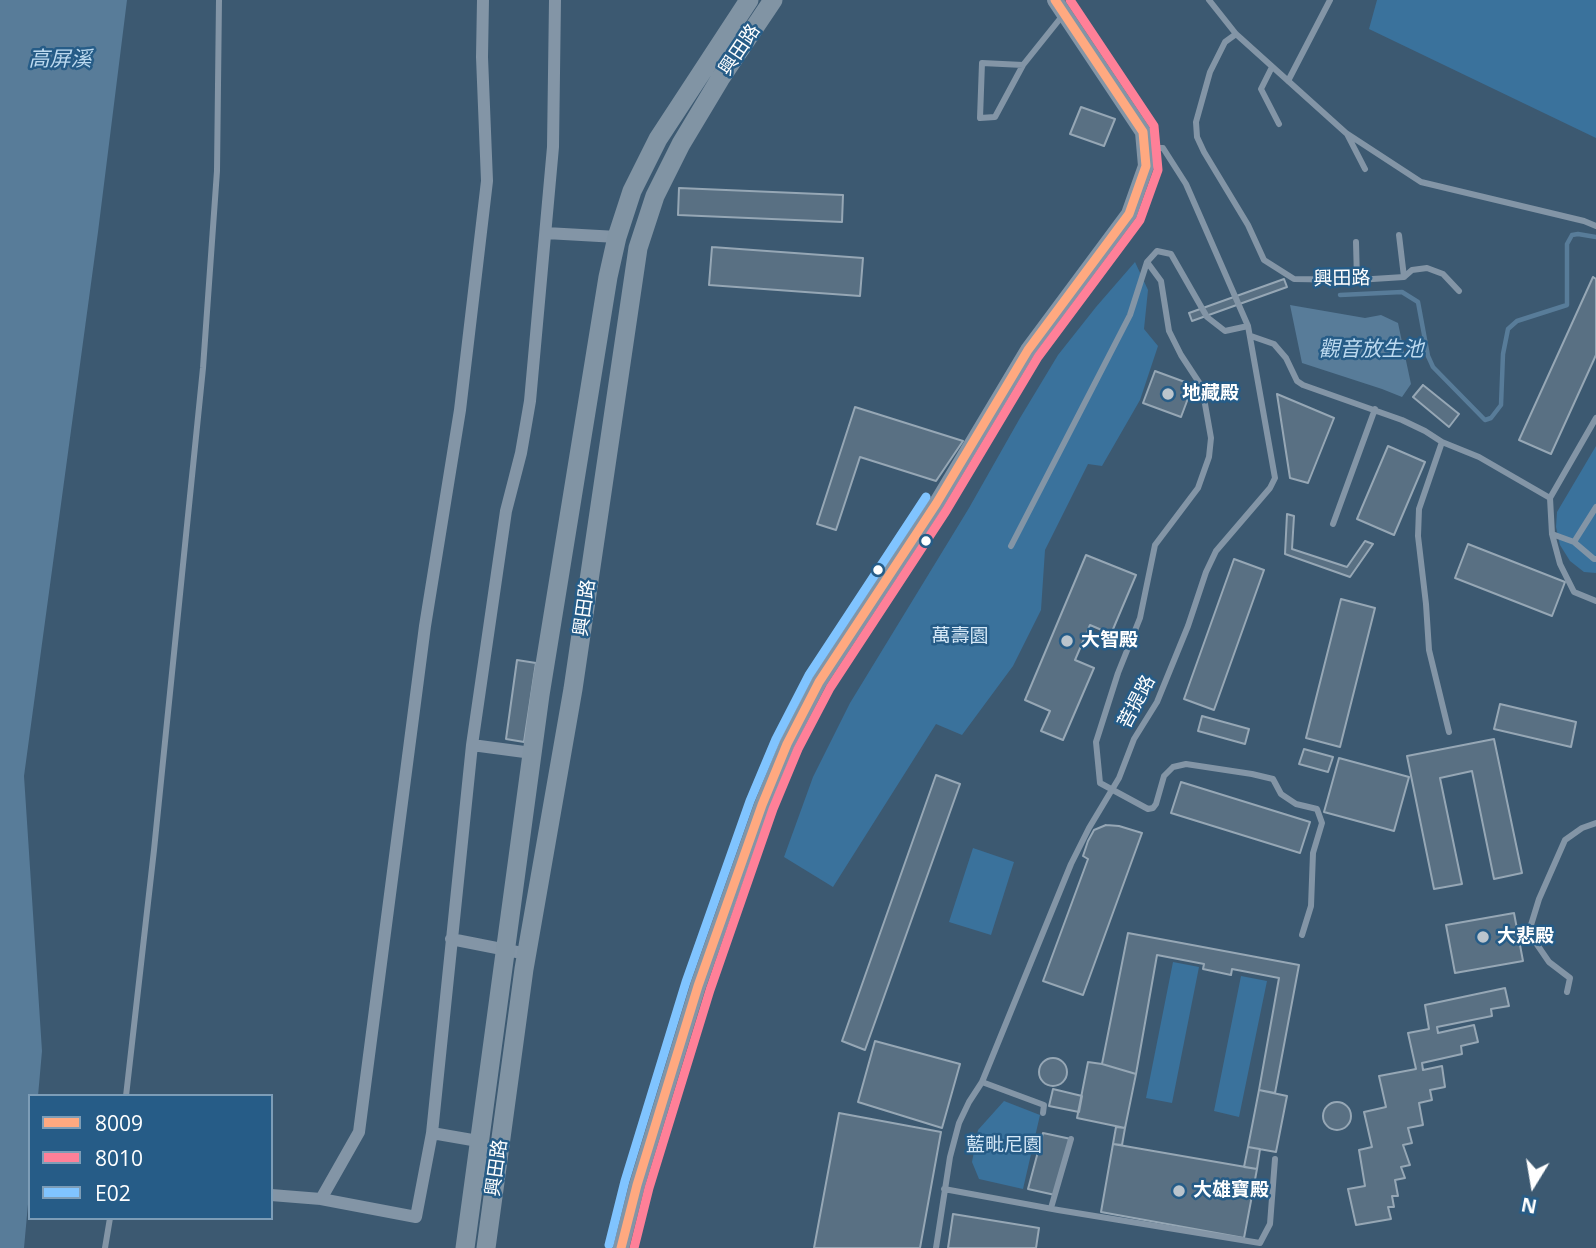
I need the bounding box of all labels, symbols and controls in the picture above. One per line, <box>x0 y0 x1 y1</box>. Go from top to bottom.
street label: 興田路 <box>715 20 765 80</box>
water label: 高屏溪 <box>29 47 91 73</box>
street label: 興田路 <box>1313 267 1371 291</box>
water label: 觀音放生池 <box>1319 337 1423 363</box>
place label: 地藏殿 <box>1182 383 1239 405</box>
marker: 地藏殿 <box>1160 386 1176 402</box>
unlabelled marker <box>919 534 933 548</box>
unlabelled marker <box>871 563 885 577</box>
street label: 興田路 <box>570 578 600 638</box>
park label: 萬壽園 <box>932 626 988 648</box>
place label: 大智殿 <box>1081 630 1138 652</box>
marker: 大智殿 <box>1059 633 1075 649</box>
street label: 菩提路 <box>1114 671 1160 733</box>
place label: 大悲殿 <box>1497 926 1554 948</box>
marker: 大悲殿 <box>1475 929 1491 945</box>
legend <box>28 1094 273 1220</box>
text: 8009 <box>95 1109 143 1137</box>
park label: 藍毗尼園 <box>966 1135 1042 1157</box>
street label: 興田路 <box>482 1138 512 1198</box>
text: 8010 <box>95 1144 143 1172</box>
north arrow <box>1498 1150 1568 1220</box>
text: E02 <box>95 1179 131 1207</box>
place label: 大雄寶殿 <box>1193 1180 1269 1202</box>
marker: 大雄寶殿 <box>1171 1183 1187 1199</box>
text: N <box>1519 1191 1539 1220</box>

